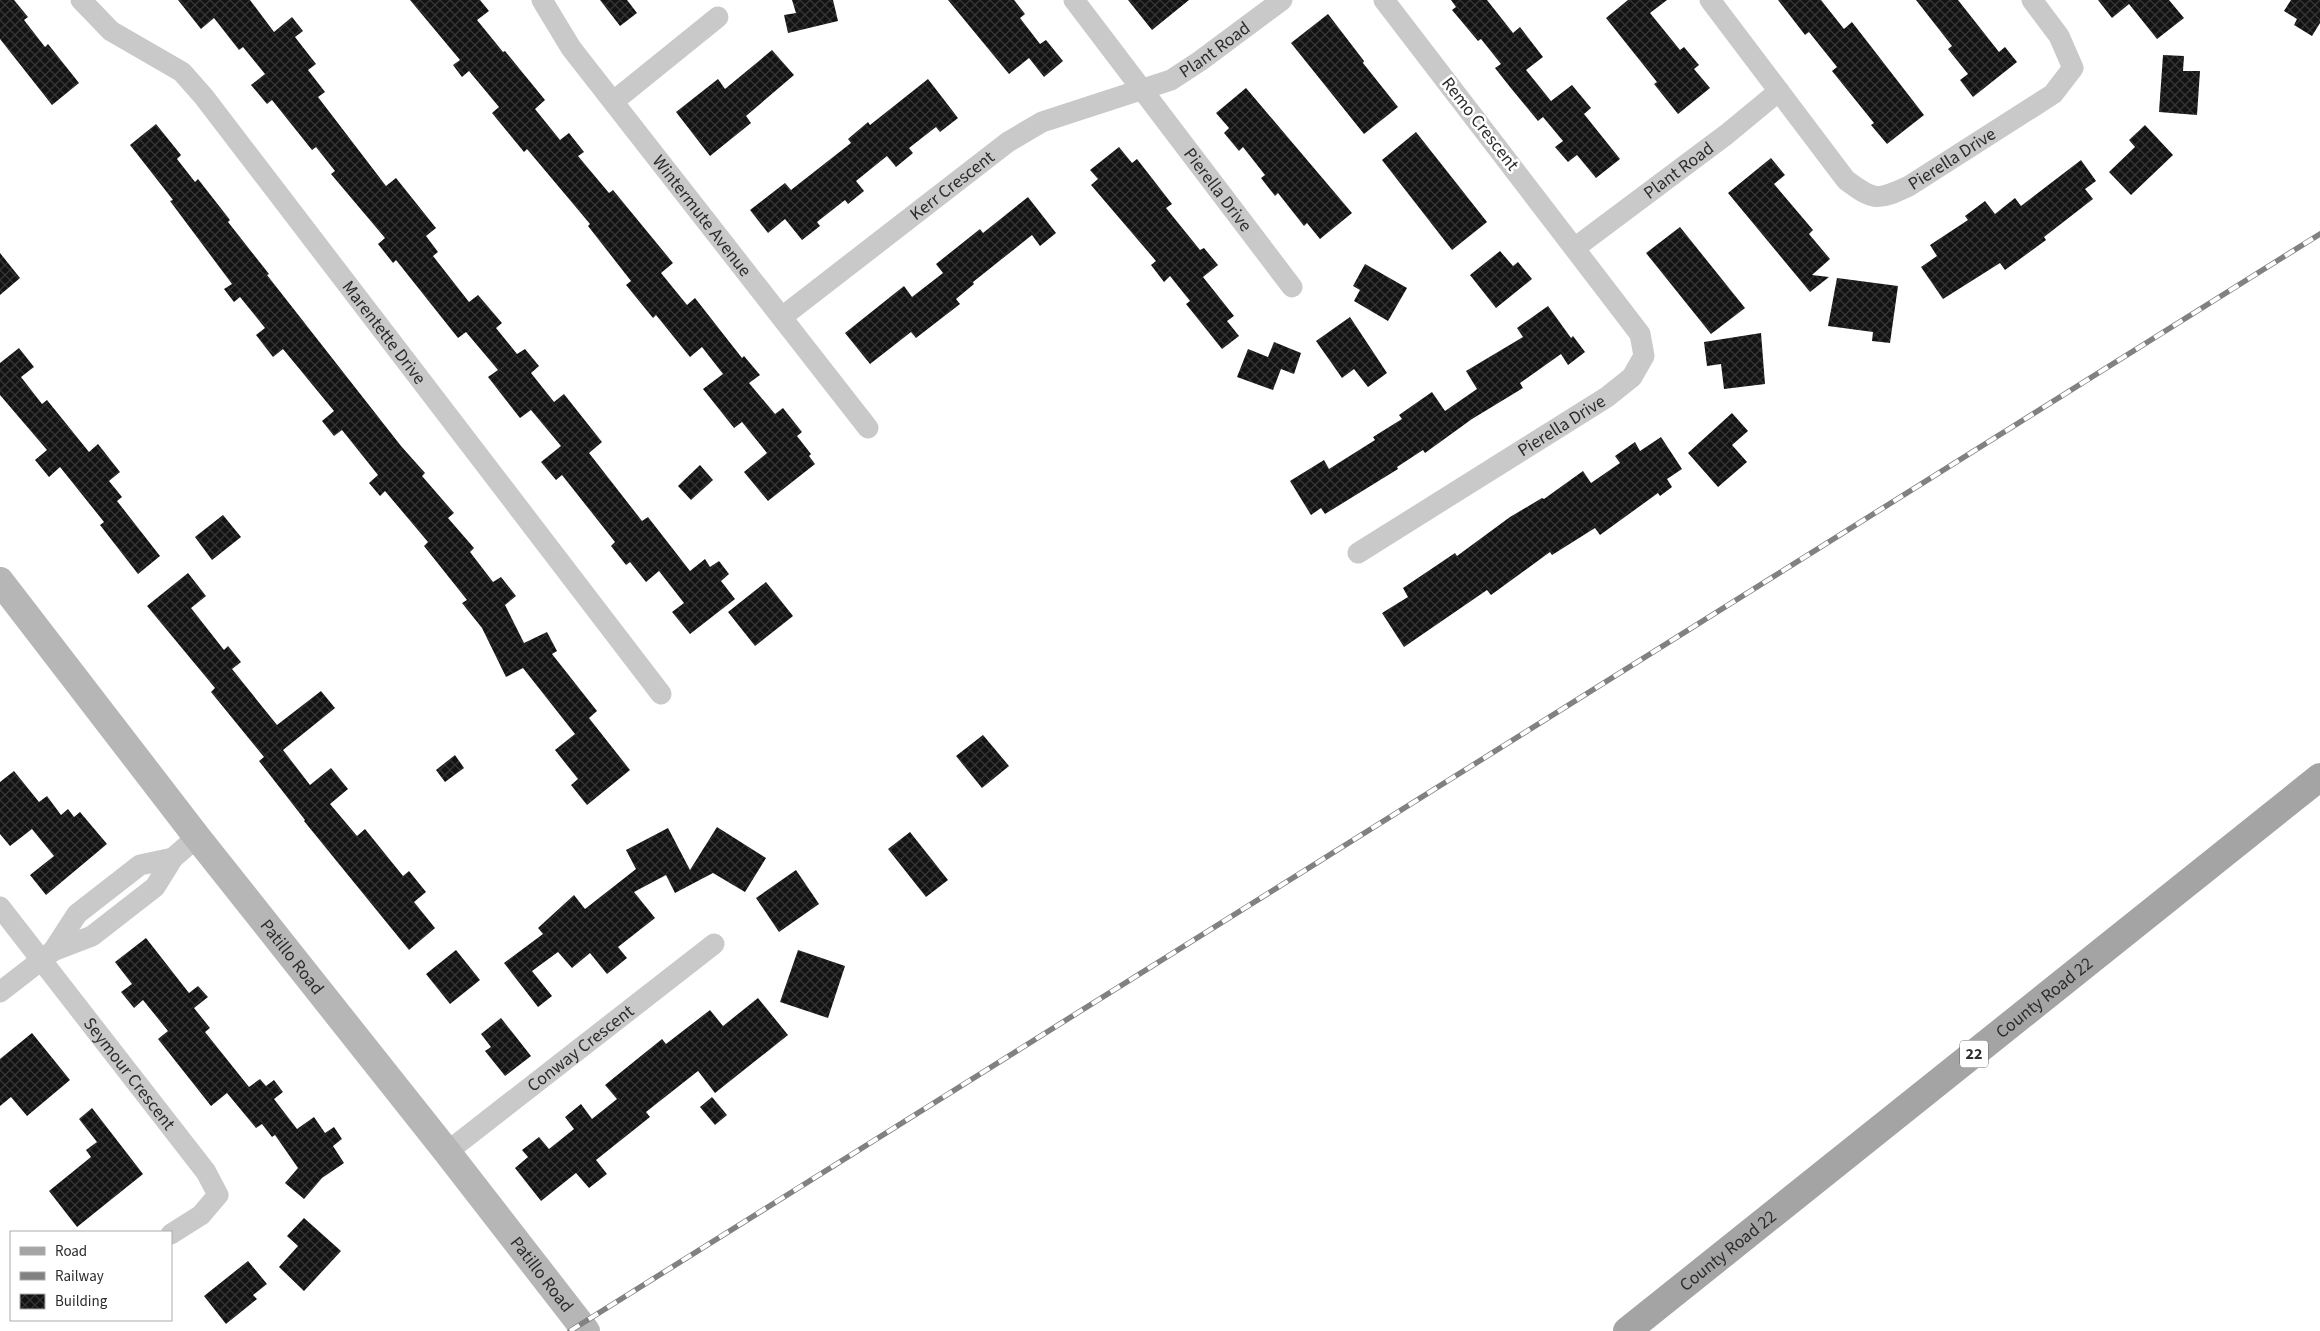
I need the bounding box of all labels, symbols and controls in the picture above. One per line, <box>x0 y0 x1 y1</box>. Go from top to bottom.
street label: Plant Road <box>1174 15 1255 84</box>
street label: Remo Crescent <box>1435 72 1525 176</box>
street label: Pierella Drive <box>1903 121 2001 196</box>
street label: Plant Road <box>1638 136 1719 205</box>
street label: Pierella Drive <box>1178 142 1258 237</box>
street label: Kerr Crescent <box>904 145 1000 226</box>
street label: Wintermute Avenue <box>647 150 758 282</box>
street label: Marentette Drive <box>336 275 432 390</box>
street label: Pierella Drive <box>1513 389 1610 463</box>
street label: Patillo Road <box>254 914 330 1000</box>
street label: County Road 22 <box>1990 951 2098 1044</box>
street label: Conway Crescent <box>522 999 639 1098</box>
street label: Seymour Crescent <box>78 1012 181 1135</box>
road number: 22 <box>1960 1040 1988 1068</box>
street label: County Road 22 <box>1674 1204 1782 1297</box>
legend <box>10 1231 172 1321</box>
street label: Patillo Road <box>504 1231 579 1317</box>
text: Road <box>55 1241 87 1262</box>
text: Railway <box>55 1266 104 1287</box>
text: Building <box>55 1291 108 1312</box>

